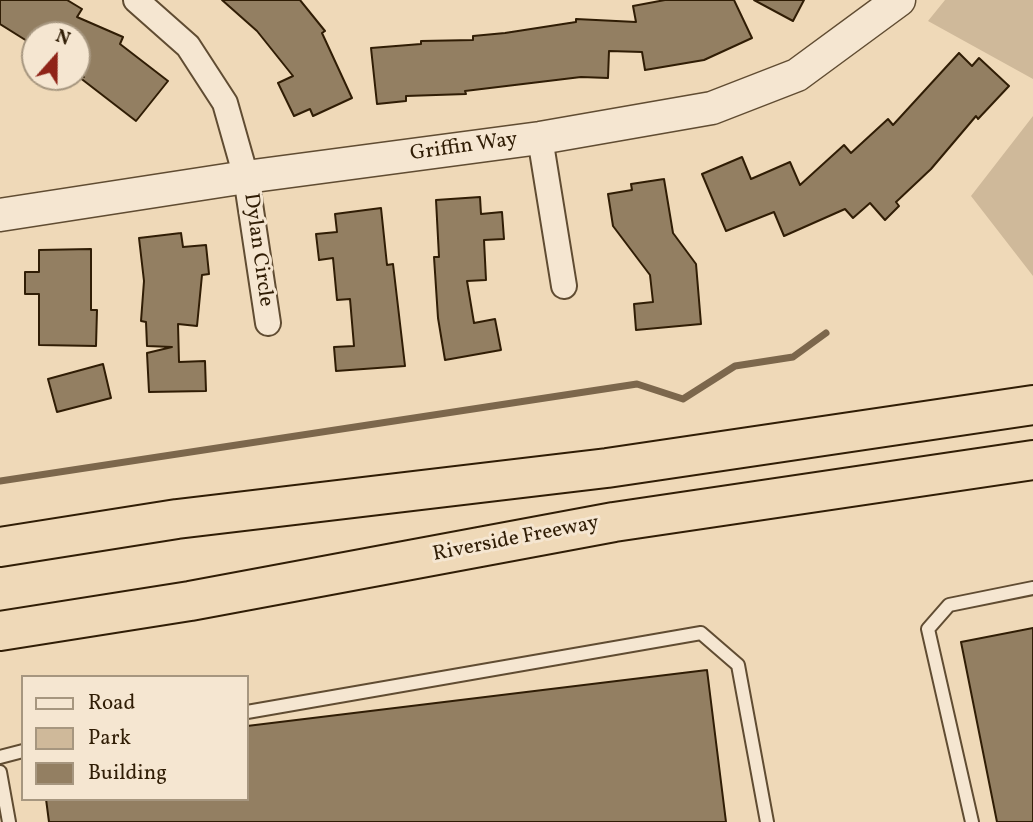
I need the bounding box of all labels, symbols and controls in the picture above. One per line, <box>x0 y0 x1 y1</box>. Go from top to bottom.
north arrow <box>21 21 91 91</box>
text: N <box>52 24 74 53</box>
street label: Griffin Way <box>409 128 519 168</box>
street label: Dylan Circle <box>237 192 277 308</box>
street label: Riverside Freeway <box>431 512 601 568</box>
legend <box>21 675 248 801</box>
text: Road <box>88 689 135 718</box>
text: Park <box>88 724 131 753</box>
text: Building <box>88 759 167 788</box>

